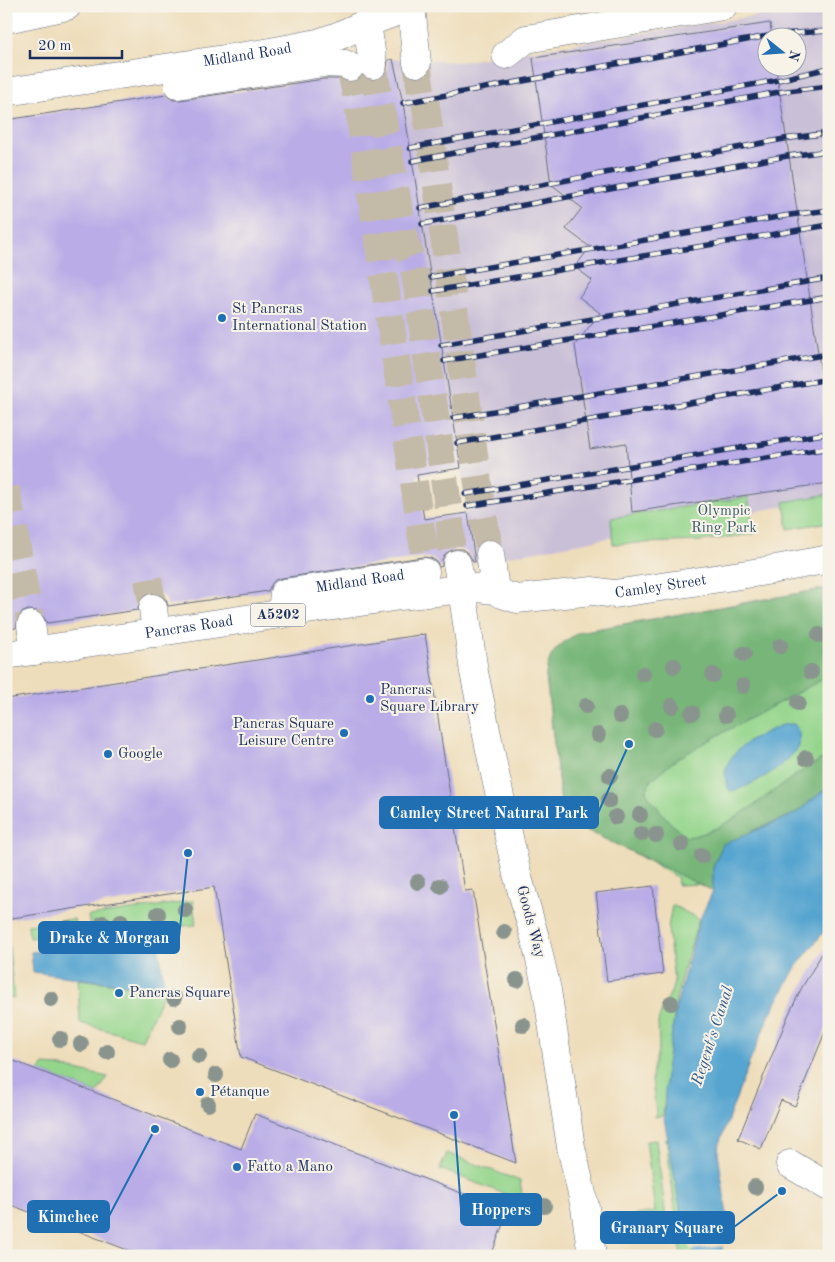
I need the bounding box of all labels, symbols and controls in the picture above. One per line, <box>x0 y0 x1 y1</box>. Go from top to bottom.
scale bar <box>30 28 122 60</box>
north arrow <box>758 28 808 78</box>
text: 20 m <box>38 39 72 54</box>
street label: Midland Road <box>202 41 293 70</box>
text: N <box>785 48 802 63</box>
place label: St Pancras International Station <box>232 302 367 334</box>
marker: St Pancras International Station <box>216 312 228 324</box>
park label: Olympic Ring Park <box>691 504 757 536</box>
street label: Midland Road <box>315 568 406 596</box>
street label: Camley Street <box>614 573 707 601</box>
road number: A5202 <box>250 604 306 626</box>
street label: Pancras Road <box>144 614 234 642</box>
place label: Pancras Square Library <box>380 683 479 715</box>
marker: Pancras Square Library <box>364 693 376 705</box>
place label: Pancras Square Leisure Centre <box>233 717 334 749</box>
marker: Pancras Square Leisure Centre <box>338 727 350 739</box>
place label: Google <box>118 747 163 762</box>
marker: Google <box>102 748 114 760</box>
callout: Camley Street Natural Park <box>380 797 598 828</box>
text: Camley Street Natural Park <box>390 806 589 822</box>
street label: Goods Way <box>513 884 547 960</box>
callout: Drake & Morgan <box>39 922 179 953</box>
text: Drake & Morgan <box>49 931 170 947</box>
water label: Regent's Canal <box>689 984 737 1089</box>
place label: Pancras Square <box>129 986 230 1001</box>
marker: Pancras Square <box>113 987 125 999</box>
place label: Pétanque <box>210 1085 270 1100</box>
marker: Pétanque <box>194 1086 206 1098</box>
place label: Fatto a Mano <box>247 1160 333 1175</box>
marker: Fatto a Mano <box>231 1161 243 1173</box>
callout: Hoppers <box>461 1194 541 1225</box>
callout: Kimchee <box>28 1201 109 1232</box>
text: Hoppers <box>471 1203 531 1219</box>
text: Kimchee <box>37 1210 99 1226</box>
callout: Granary Square <box>601 1212 734 1243</box>
text: Granary Square <box>610 1221 724 1237</box>

